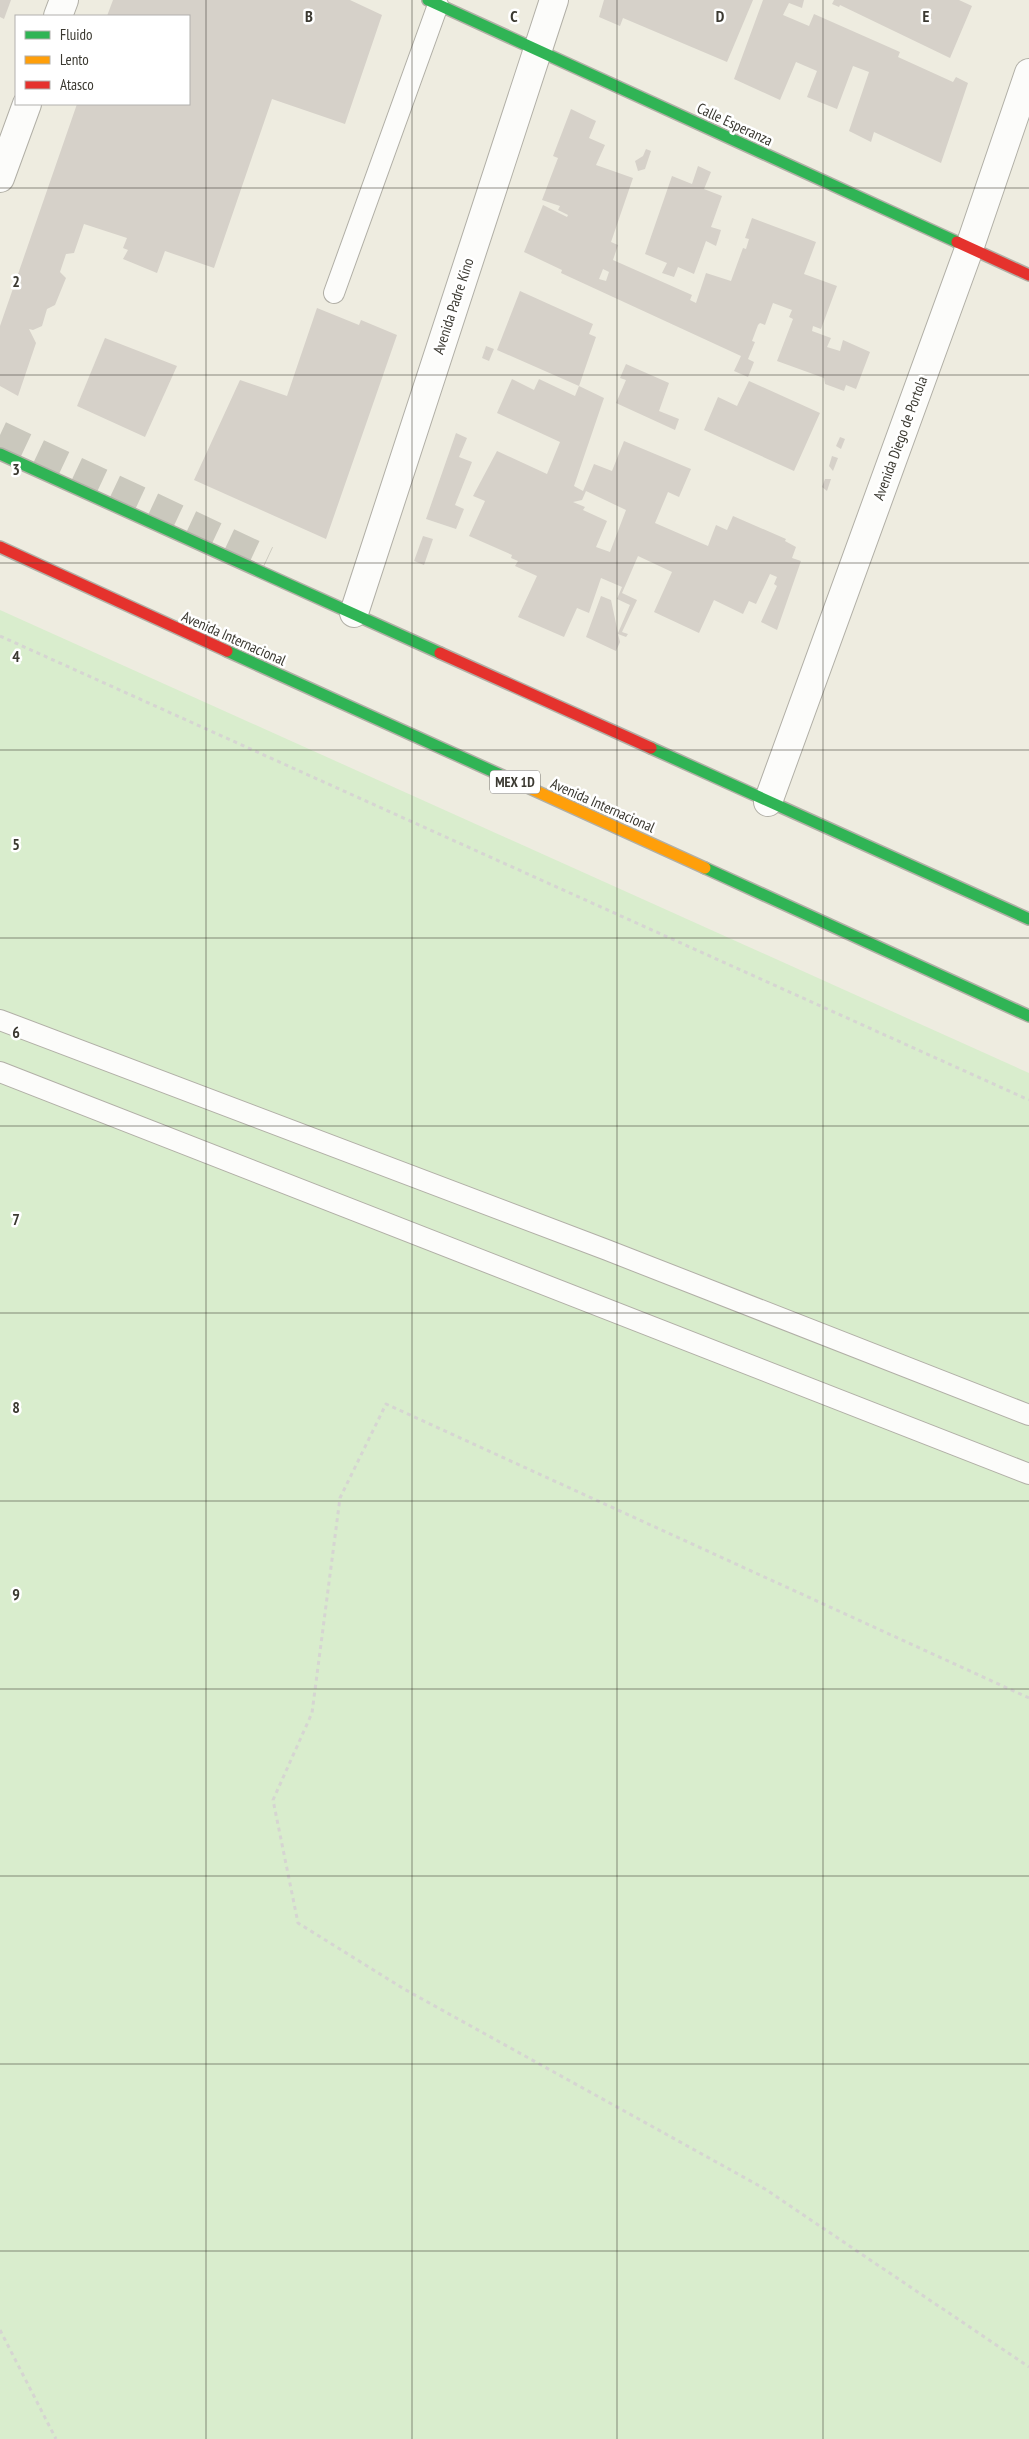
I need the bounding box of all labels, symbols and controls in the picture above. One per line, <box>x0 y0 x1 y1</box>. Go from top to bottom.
text: B <box>305 6 313 26</box>
text: C <box>510 6 518 26</box>
text: D <box>716 6 725 26</box>
text: E <box>923 6 930 26</box>
legend <box>15 15 190 105</box>
text: Fluido <box>60 25 92 44</box>
text: Lento <box>60 50 89 69</box>
text: Atasco <box>60 75 94 94</box>
street label: Calle Esperanza <box>694 98 776 150</box>
street label: Avenida Padre Kino <box>428 255 478 357</box>
text: 2 <box>12 271 20 291</box>
street label: Avenida Diego de Portola <box>869 373 931 503</box>
text: 3 <box>12 459 20 479</box>
street label: Avenida Internacional <box>179 606 290 670</box>
text: 4 <box>12 646 20 666</box>
road number: MEX 1D <box>490 770 540 794</box>
street label: Avenida Internacional <box>548 773 659 837</box>
text: 5 <box>12 834 20 854</box>
text: 6 <box>12 1022 20 1042</box>
text: 7 <box>12 1209 20 1229</box>
text: 8 <box>12 1397 20 1417</box>
text: 9 <box>12 1584 20 1604</box>

